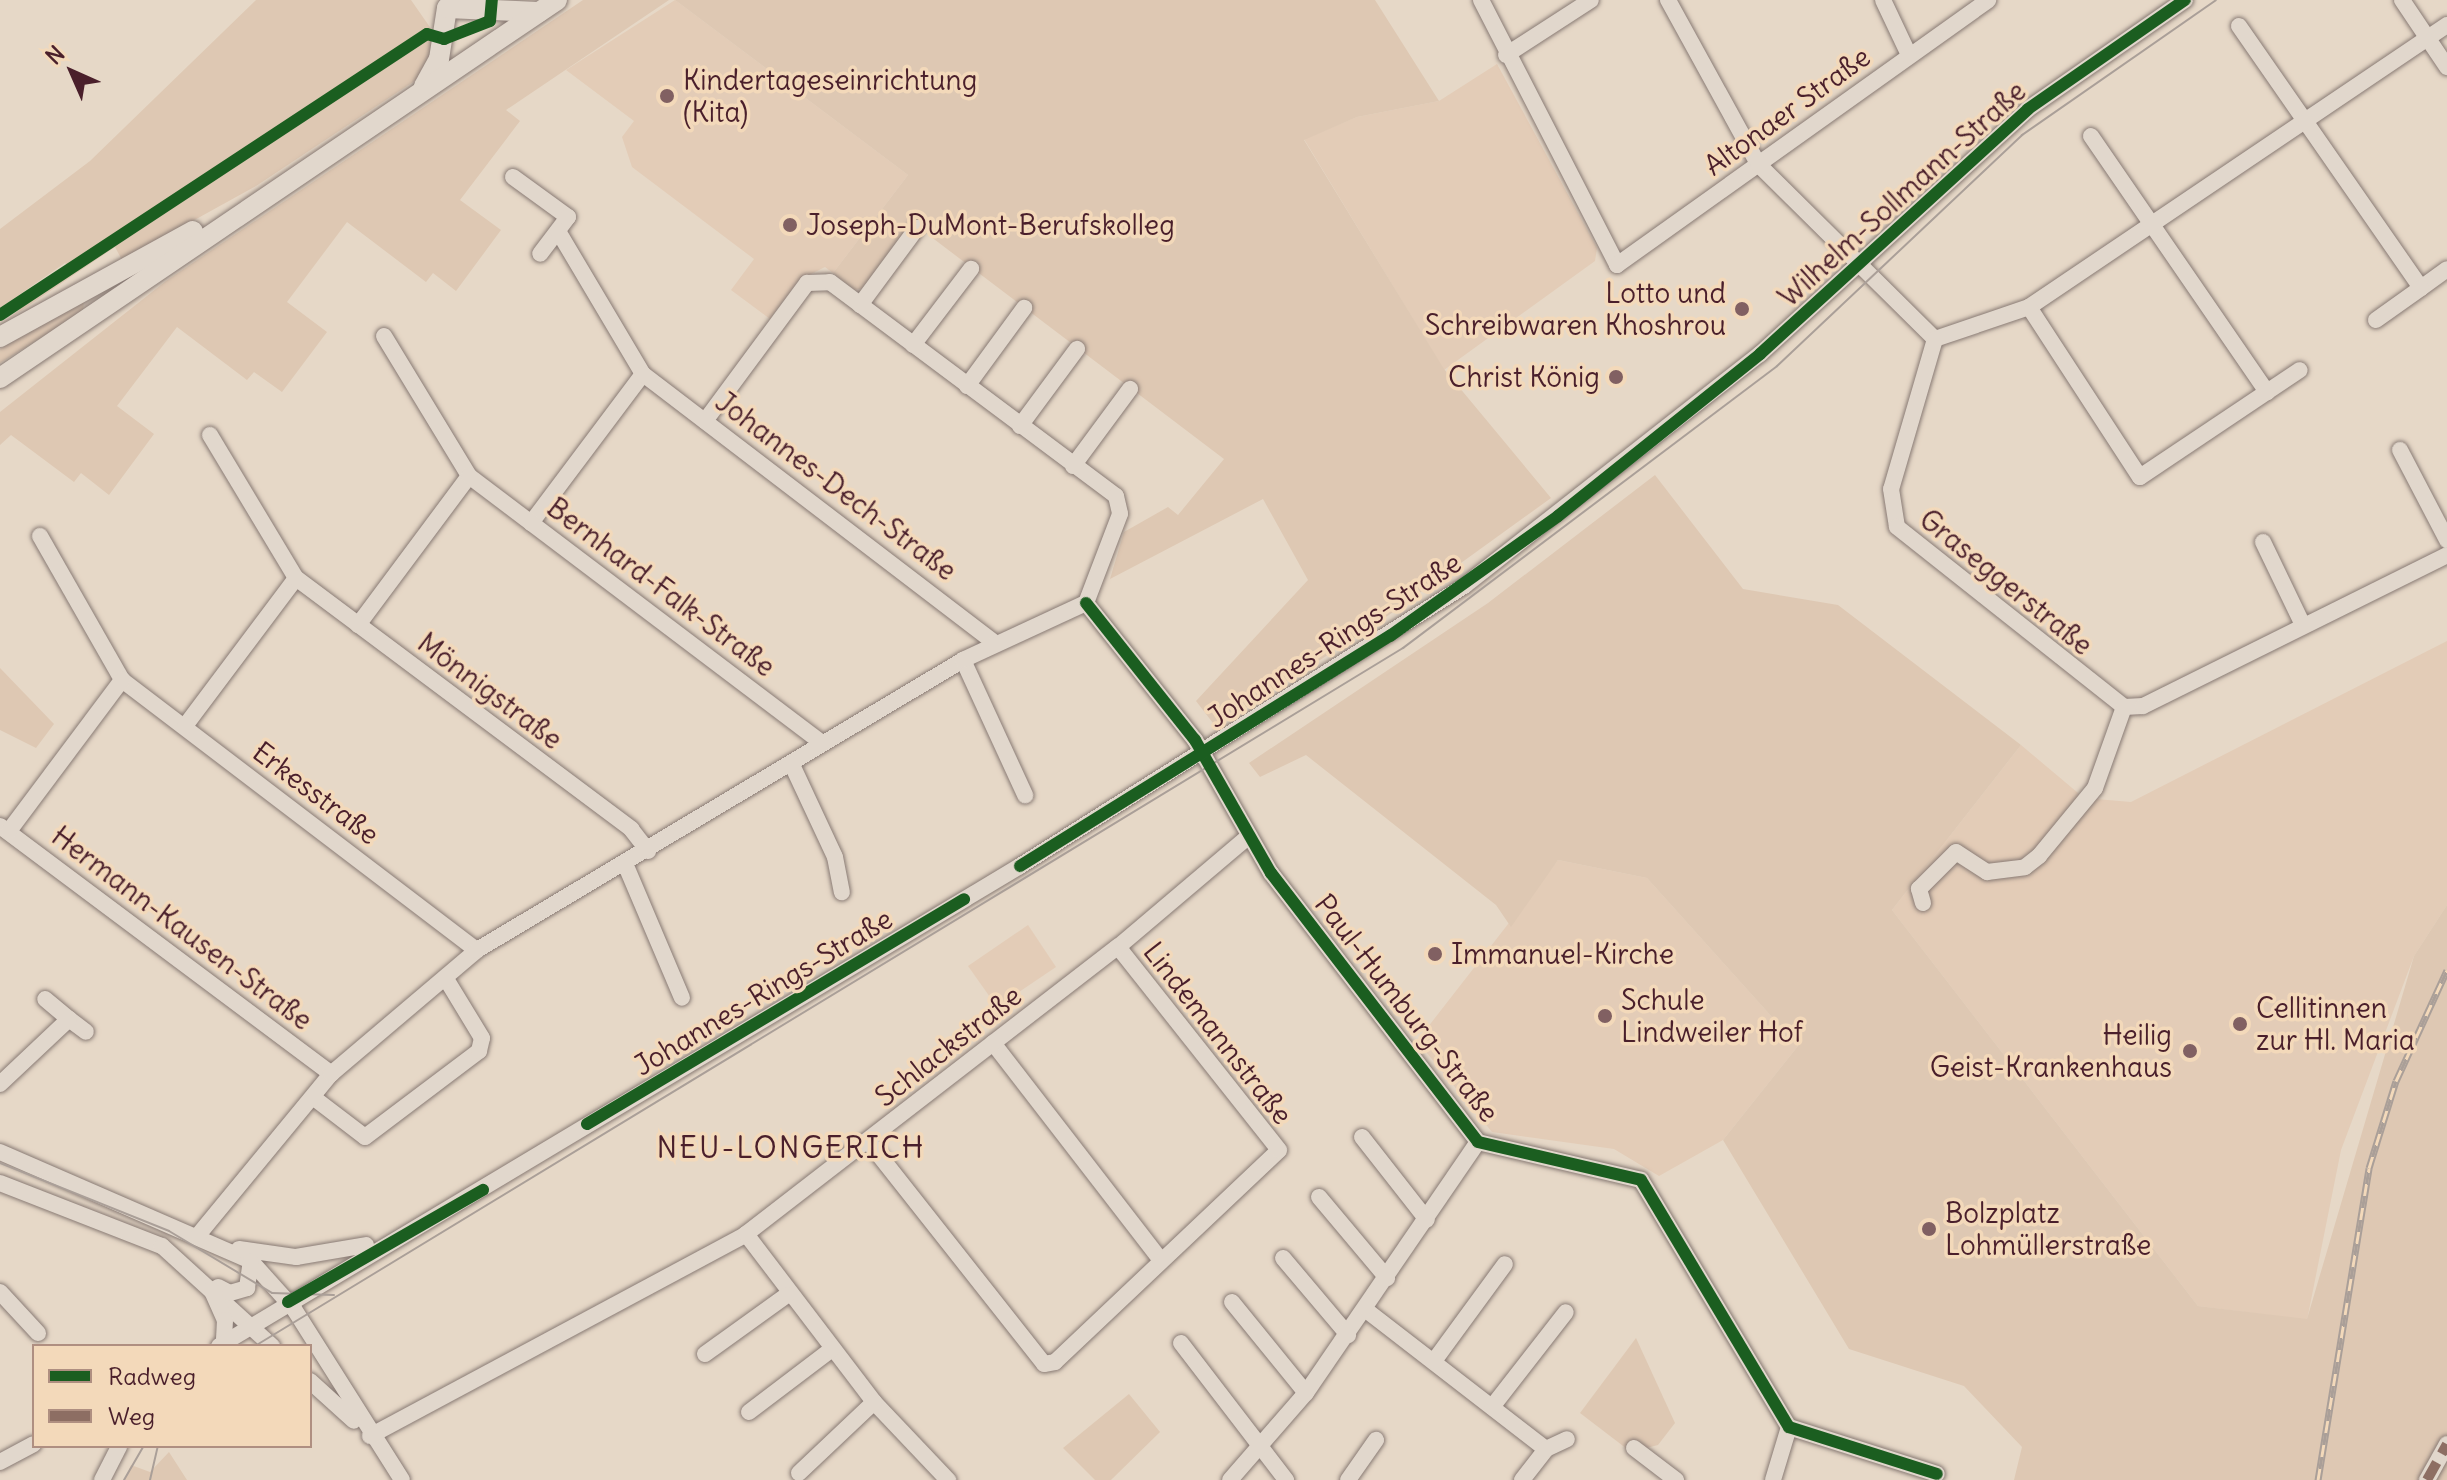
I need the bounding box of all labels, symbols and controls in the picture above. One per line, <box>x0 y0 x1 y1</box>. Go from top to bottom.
north arrow <box>32 32 112 112</box>
text: N <box>40 40 70 70</box>
street label: Altonaer Straße <box>1698 40 1876 182</box>
place label: Kindertageseinrichtung (Kita) <box>683 63 977 129</box>
street label: Wilhelm-Sollmann-Straße <box>1772 74 2032 314</box>
marker: Kindertageseinrichtung (Kita) <box>658 87 676 105</box>
place label: Joseph-DuMont-Berufskolleg <box>806 208 1175 242</box>
marker: Joseph-DuMont-Berufskolleg <box>781 216 799 234</box>
place label: Lotto und Schreibwaren Khoshrou <box>1425 276 1726 342</box>
marker: Lotto und Schreibwaren Khoshrou <box>1733 300 1751 318</box>
place label: Christ König <box>1448 360 1600 394</box>
marker: Christ König <box>1607 368 1625 386</box>
street label: Johannes-Dech-Straße <box>709 385 963 587</box>
street label: Bernhard-Falk-Straße <box>541 490 781 684</box>
street label: Graseggerstraße <box>1913 502 2099 662</box>
street label: Johannes-Rings-Straße <box>1201 545 1467 735</box>
street label: Mönnigstraße <box>411 626 569 756</box>
street label: Erkesstraße <box>246 735 386 851</box>
street label: Hermann-Kausen-Straße <box>45 819 319 1037</box>
street label: Paul-Humburg-Straße <box>1308 888 1506 1128</box>
street label: Johannes-Rings-Straße <box>628 901 898 1083</box>
street label: Lindemannstraße <box>1137 935 1299 1131</box>
place label: Immanuel-Kirche <box>1451 937 1674 971</box>
marker: Immanuel-Kirche <box>1426 945 1444 963</box>
street label: Schlackstraße <box>868 979 1028 1113</box>
place label: Schule Lindweiler Hof <box>1621 983 1803 1049</box>
place label: Cellitinnen zur Hl. Maria <box>2256 991 2415 1057</box>
marker: Schule Lindweiler Hof <box>1596 1007 1614 1025</box>
marker: Cellitinnen zur Hl. Maria <box>2231 1015 2249 1033</box>
place label: Heilig Geist-Krankenhaus <box>1930 1018 2172 1084</box>
marker: Heilig Geist-Krankenhaus <box>2179 1040 2201 1062</box>
district label: NEU-LONGERICH <box>657 1129 925 1165</box>
place label: Bolzplatz Lohmüllerstraße <box>1945 1196 2151 1262</box>
marker: Bolzplatz Lohmüllerstraße <box>1920 1220 1938 1238</box>
legend <box>32 1344 312 1448</box>
text: Radweg <box>108 1361 196 1391</box>
text: Weg <box>108 1401 155 1431</box>

